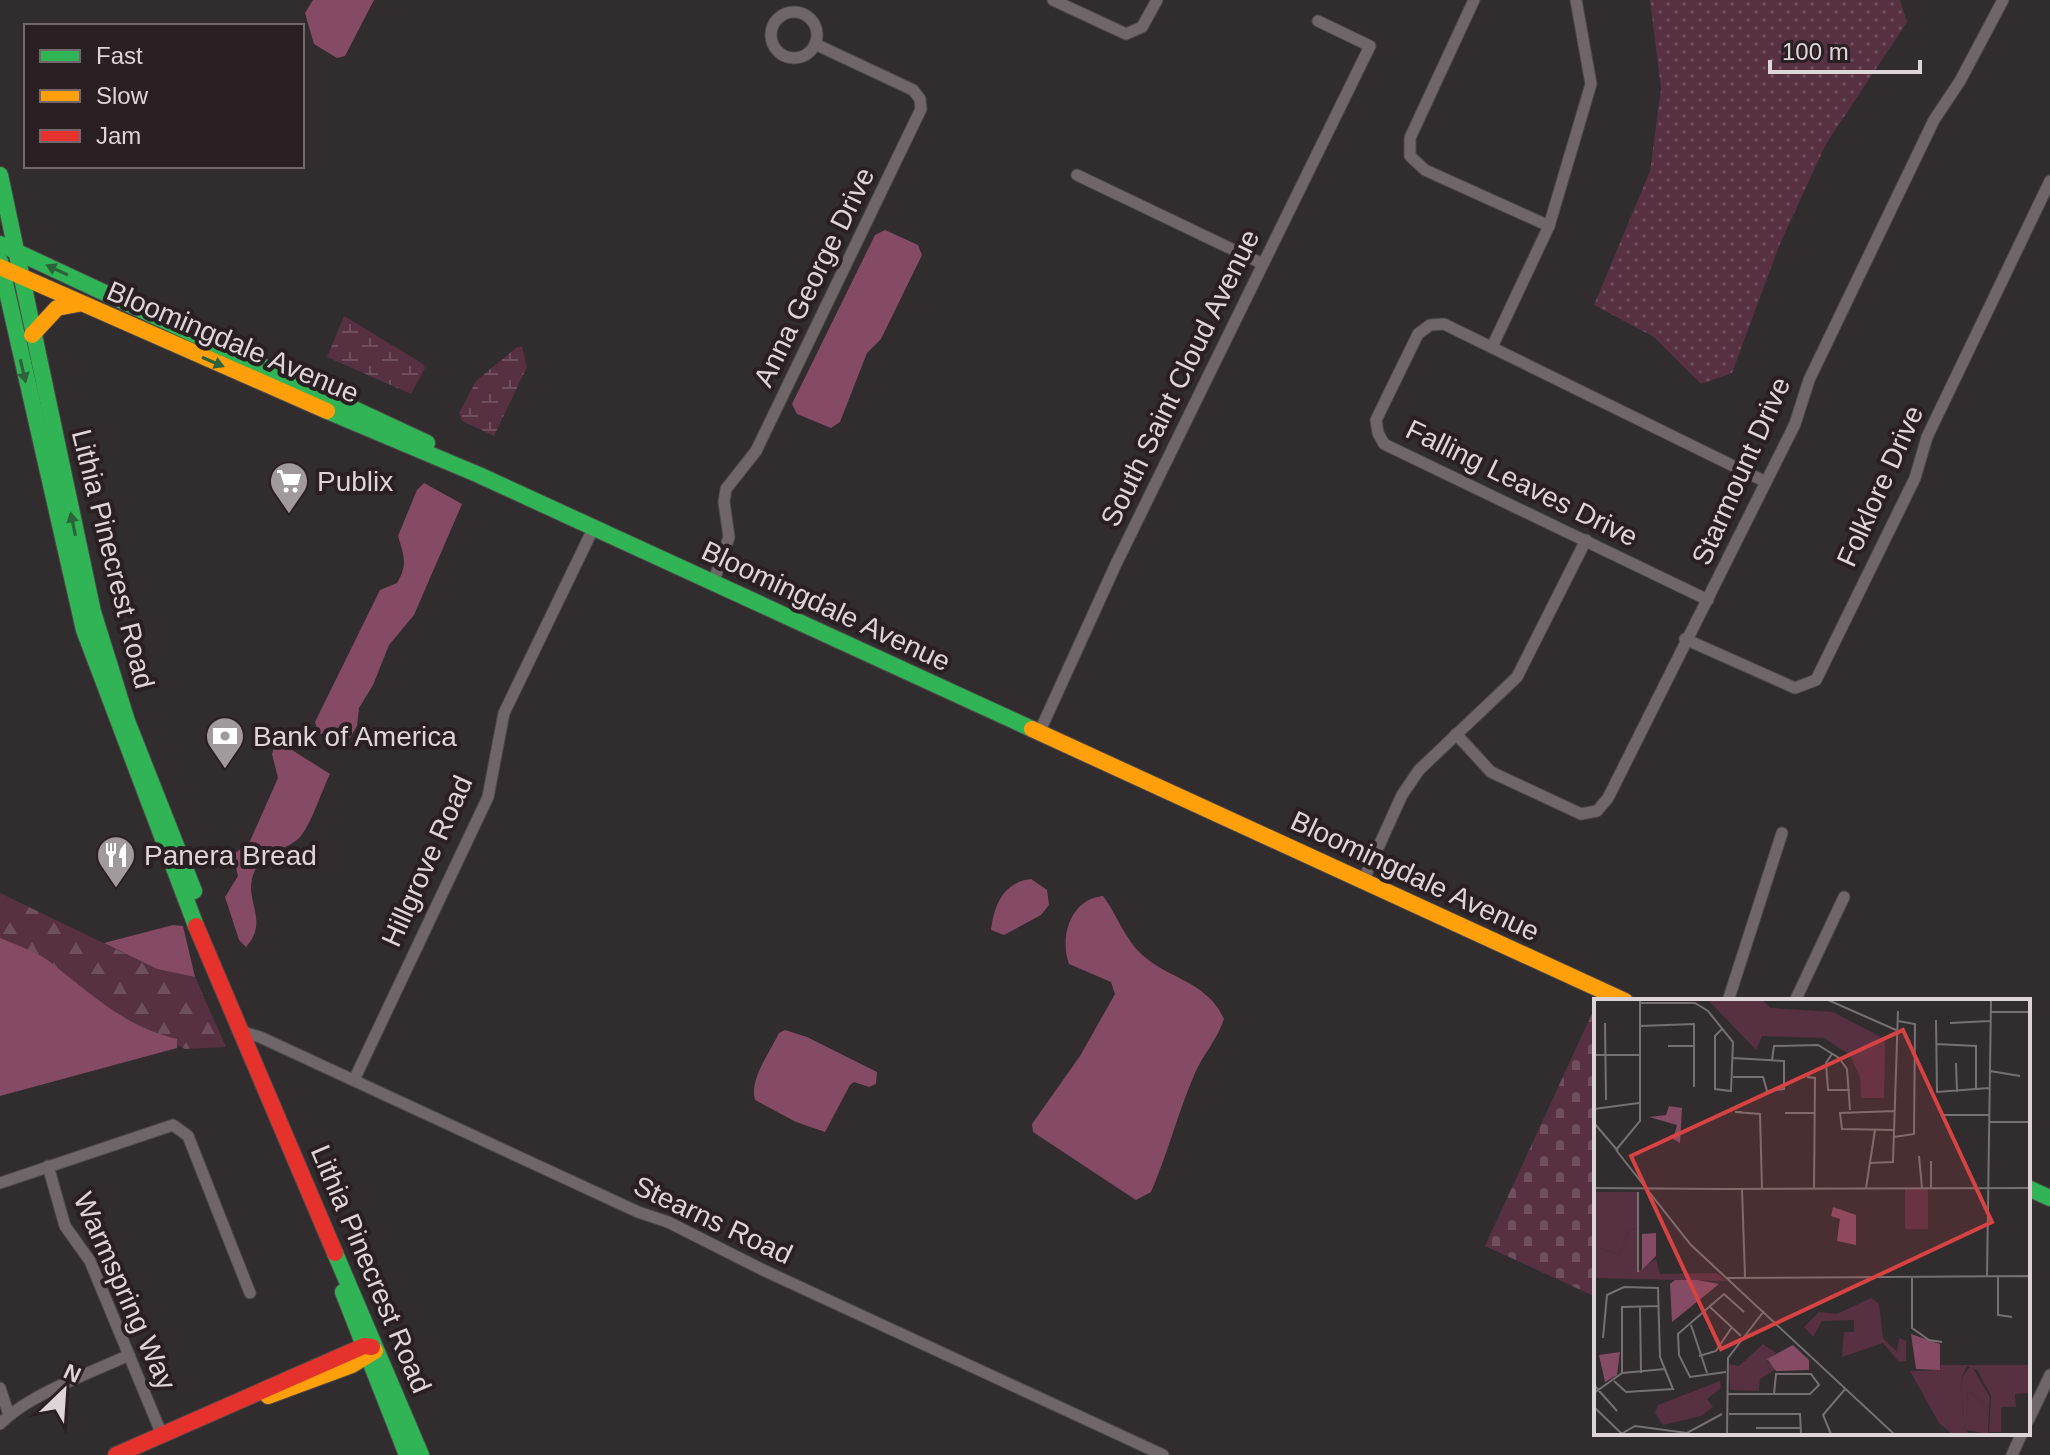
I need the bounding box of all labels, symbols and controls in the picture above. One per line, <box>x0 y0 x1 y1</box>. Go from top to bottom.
legend <box>24 24 304 168</box>
scale bar <box>1770 24 1920 74</box>
text: 100 m <box>1782 38 1849 65</box>
text: Fast <box>96 42 143 69</box>
text: Slow <box>96 82 149 109</box>
text: Jam <box>96 122 141 149</box>
street label: Anna George Drive <box>748 162 880 392</box>
street label: South Saint Cloud Avenue <box>1095 225 1265 531</box>
one-way arrow <box>45 263 68 277</box>
street label: Bloomingdale Avenue <box>103 275 363 409</box>
one-way arrow <box>201 356 225 369</box>
one-way arrow <box>17 359 30 384</box>
street label: Starmount Drive <box>1686 372 1796 570</box>
street label: Folklore Drive <box>1831 401 1929 571</box>
street label: Falling Leaves Drive <box>1401 413 1643 553</box>
street label: Lithia Pinecrest Road <box>66 426 160 692</box>
supermarket icon: Publix <box>268 460 310 515</box>
place label: Publix <box>317 466 393 497</box>
one-way arrow <box>66 512 79 537</box>
street label: Bloomingdale Avenue <box>697 535 955 677</box>
bank icon: Bank of America <box>204 715 246 770</box>
place label: Bank of America <box>253 721 457 752</box>
street label: Hillgrove Road <box>375 771 479 951</box>
street label: Bloomingdale Avenue <box>1286 805 1544 947</box>
restaurant icon: Panera Bread <box>95 834 137 889</box>
place label: Panera Bread <box>144 840 317 871</box>
inset map <box>1594 999 2030 1435</box>
street label: Lithia Pinecrest Road <box>305 1140 437 1398</box>
street label: Stearns Road <box>629 1170 797 1270</box>
street label: Warmspring Way <box>68 1188 182 1394</box>
north arrow <box>24 1351 104 1431</box>
text: N <box>60 1359 85 1388</box>

